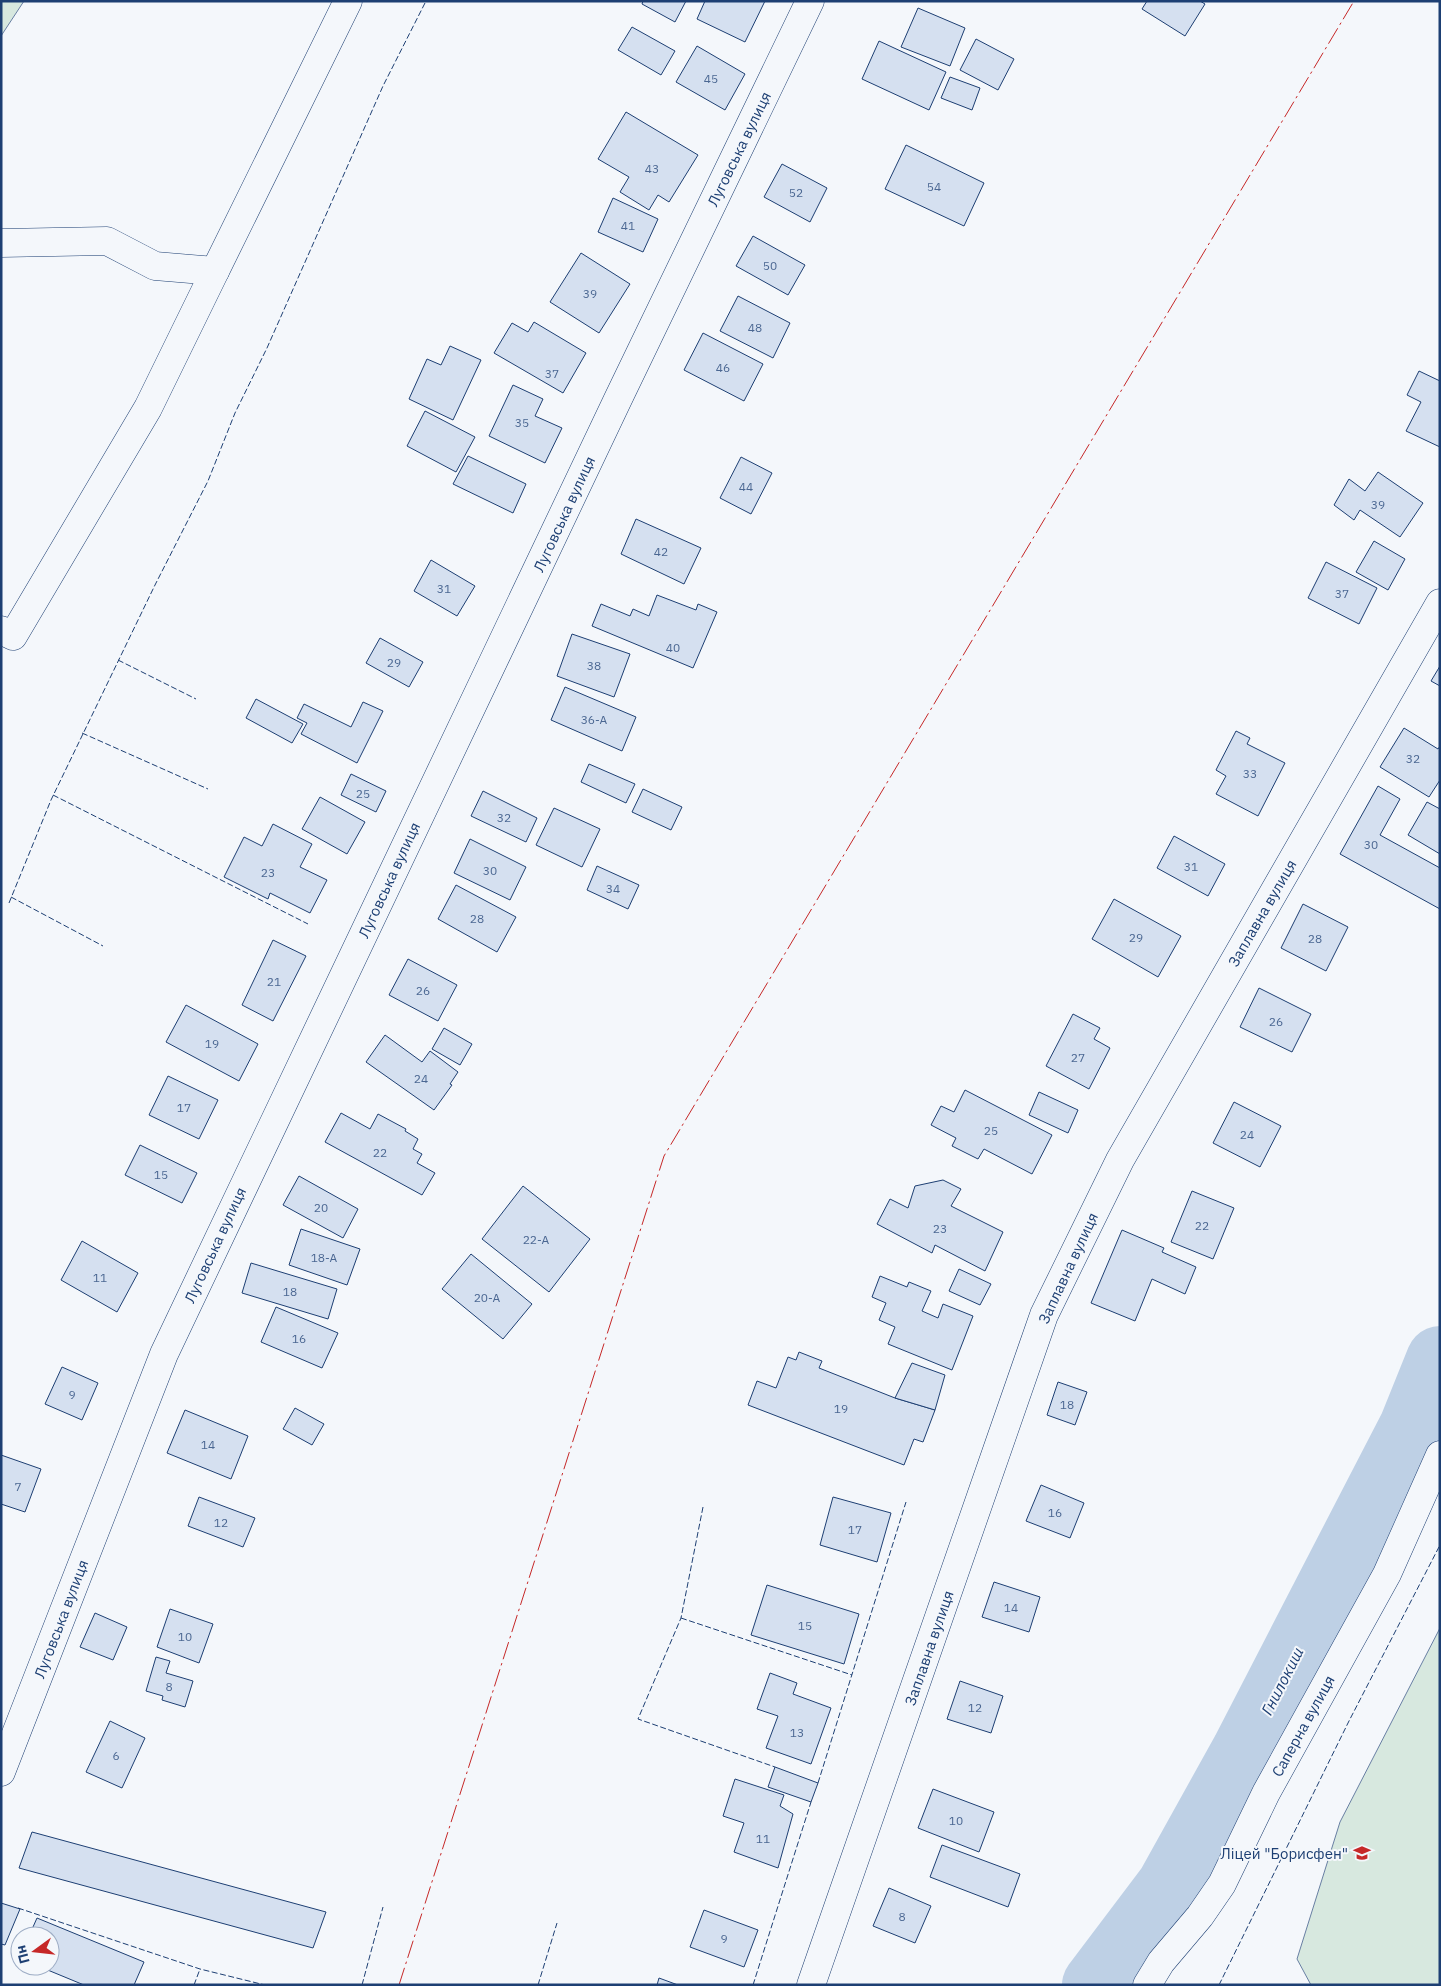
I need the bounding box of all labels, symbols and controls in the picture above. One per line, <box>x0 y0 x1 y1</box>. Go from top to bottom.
house number: 45 <box>704 71 718 86</box>
street label: Луговська вулиця <box>703 88 775 210</box>
house number: 43 <box>645 161 659 176</box>
house number: 54 <box>927 179 941 194</box>
house number: 52 <box>789 185 803 200</box>
house number: 41 <box>621 218 635 233</box>
house number: 50 <box>763 258 777 273</box>
house number: 39 <box>583 286 597 301</box>
house number: 48 <box>748 320 762 335</box>
house number: 46 <box>716 360 730 375</box>
house number: 37 <box>545 366 559 381</box>
house number: 35 <box>515 415 529 430</box>
street label: Луговська вулиця <box>529 453 599 575</box>
house number: 44 <box>739 479 753 494</box>
house number: 39 <box>1371 497 1385 512</box>
house number: 42 <box>654 544 668 559</box>
house number: 31 <box>437 581 451 596</box>
house number: 37 <box>1335 586 1349 601</box>
house number: 40 <box>666 640 680 655</box>
house number: 29 <box>387 655 401 670</box>
house number: 38 <box>587 658 601 673</box>
house number: 36-А <box>581 712 608 727</box>
house number: 32 <box>1406 751 1420 766</box>
house number: 33 <box>1243 766 1257 781</box>
house number: 25 <box>356 786 370 801</box>
house number: 32 <box>497 810 511 825</box>
street label: Луговська вулиця <box>354 819 424 941</box>
house number: 30 <box>1364 837 1378 852</box>
street label: Заплавна вулиця <box>1224 856 1300 970</box>
house number: 31 <box>1184 859 1198 874</box>
house number: 30 <box>483 863 497 878</box>
house number: 23 <box>261 865 275 880</box>
house number: 34 <box>606 881 620 896</box>
house number: 28 <box>470 911 484 926</box>
house number: 29 <box>1129 930 1143 945</box>
house number: 28 <box>1308 931 1322 946</box>
house number: 21 <box>267 974 281 989</box>
house number: 26 <box>416 983 430 998</box>
house number: 26 <box>1269 1014 1283 1029</box>
house number: 19 <box>205 1036 219 1051</box>
house number: 27 <box>1071 1050 1085 1065</box>
house number: 24 <box>414 1071 428 1086</box>
house number: 17 <box>177 1100 191 1115</box>
house number: 25 <box>984 1123 998 1138</box>
house number: 24 <box>1240 1127 1254 1142</box>
house number: 22 <box>373 1145 387 1160</box>
house number: 15 <box>154 1167 168 1182</box>
street label: Луговська вулиця <box>180 1184 250 1306</box>
house number: 20 <box>314 1200 328 1215</box>
street label: Заплавна вулиця <box>1034 1209 1102 1327</box>
house number: 22 <box>1195 1218 1209 1233</box>
house number: 23 <box>933 1221 947 1236</box>
house number: 22-А <box>523 1232 550 1247</box>
house number: 18-А <box>311 1250 338 1265</box>
house number: 11 <box>93 1270 107 1285</box>
house number: 18 <box>283 1284 297 1299</box>
house number: 20-А <box>474 1290 501 1305</box>
house number: 16 <box>292 1331 306 1346</box>
house number: 9 <box>68 1387 76 1402</box>
house number: 18 <box>1060 1397 1074 1412</box>
house number: 19 <box>834 1401 848 1416</box>
house number: 14 <box>201 1437 215 1452</box>
house number: 7 <box>14 1479 22 1494</box>
house number: 16 <box>1048 1505 1062 1520</box>
house number: 12 <box>214 1515 228 1530</box>
house number: 17 <box>848 1522 862 1537</box>
street label: Луговська вулиця <box>30 1557 92 1681</box>
street label: Заплавна вулиця <box>900 1588 958 1708</box>
house number: 14 <box>1004 1600 1018 1615</box>
house number: 15 <box>798 1618 812 1633</box>
house number: 10 <box>178 1629 192 1644</box>
water label: Гнилокиш <box>1256 1644 1308 1718</box>
street label: Саперна вулиця <box>1267 1672 1339 1780</box>
house number: 8 <box>165 1679 173 1694</box>
house number: 12 <box>968 1700 982 1715</box>
house number: 13 <box>790 1725 804 1740</box>
house number: 6 <box>112 1748 120 1763</box>
house number: 10 <box>949 1813 963 1828</box>
house number: 11 <box>756 1831 770 1846</box>
school or university icon: Ліцей "Борисфен" <box>1352 1843 1372 1863</box>
place label: Ліцей "Борисфен" <box>1221 1844 1348 1863</box>
house number: 8 <box>898 1909 906 1924</box>
north arrow <box>10 1926 60 1976</box>
house number: 9 <box>720 1931 728 1946</box>
text: Пн <box>11 1943 34 1966</box>

